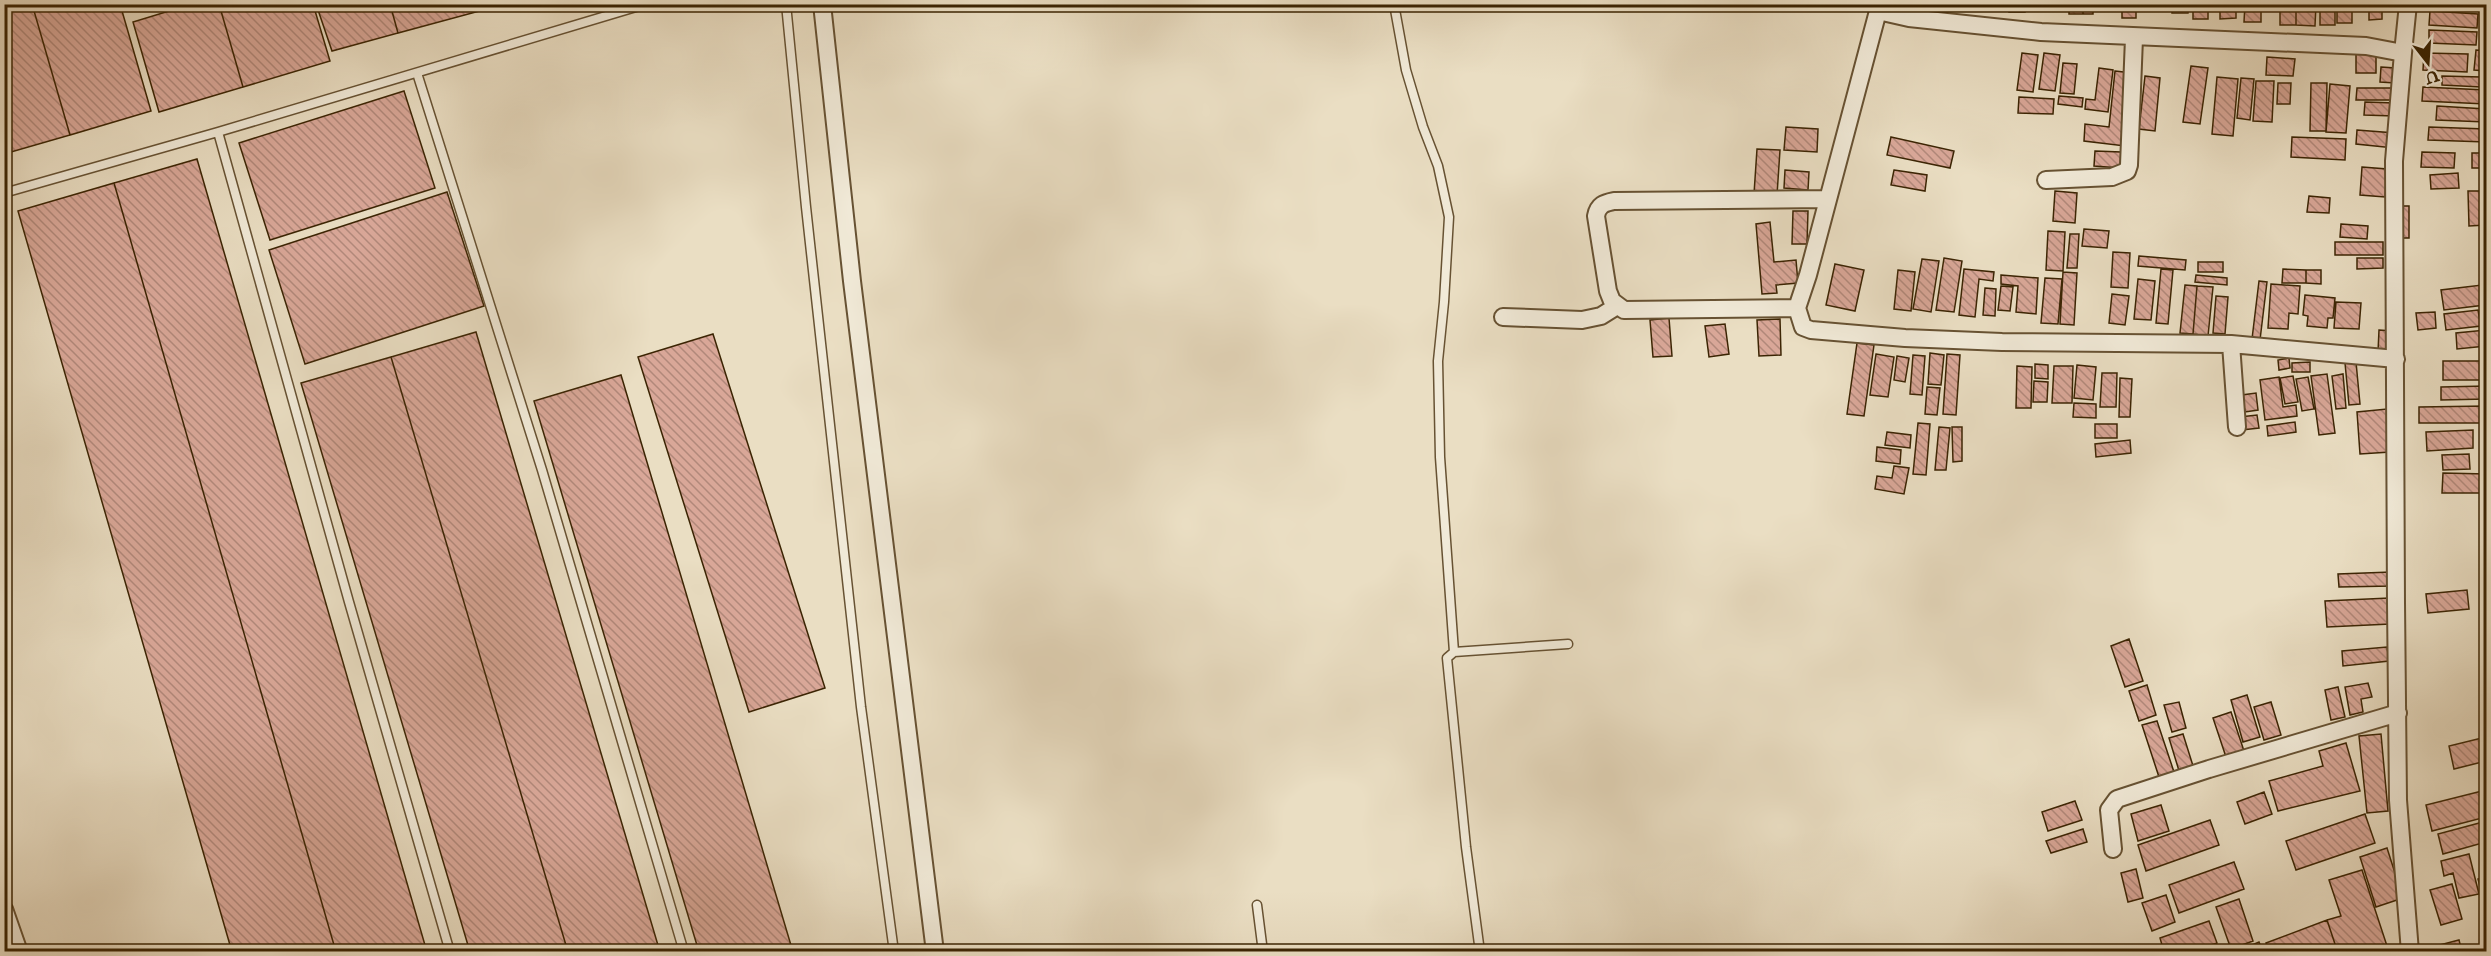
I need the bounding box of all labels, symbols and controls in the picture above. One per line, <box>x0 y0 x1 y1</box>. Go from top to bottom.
north arrow <box>2398 33 2458 93</box>
text: U <box>2422 64 2442 87</box>

